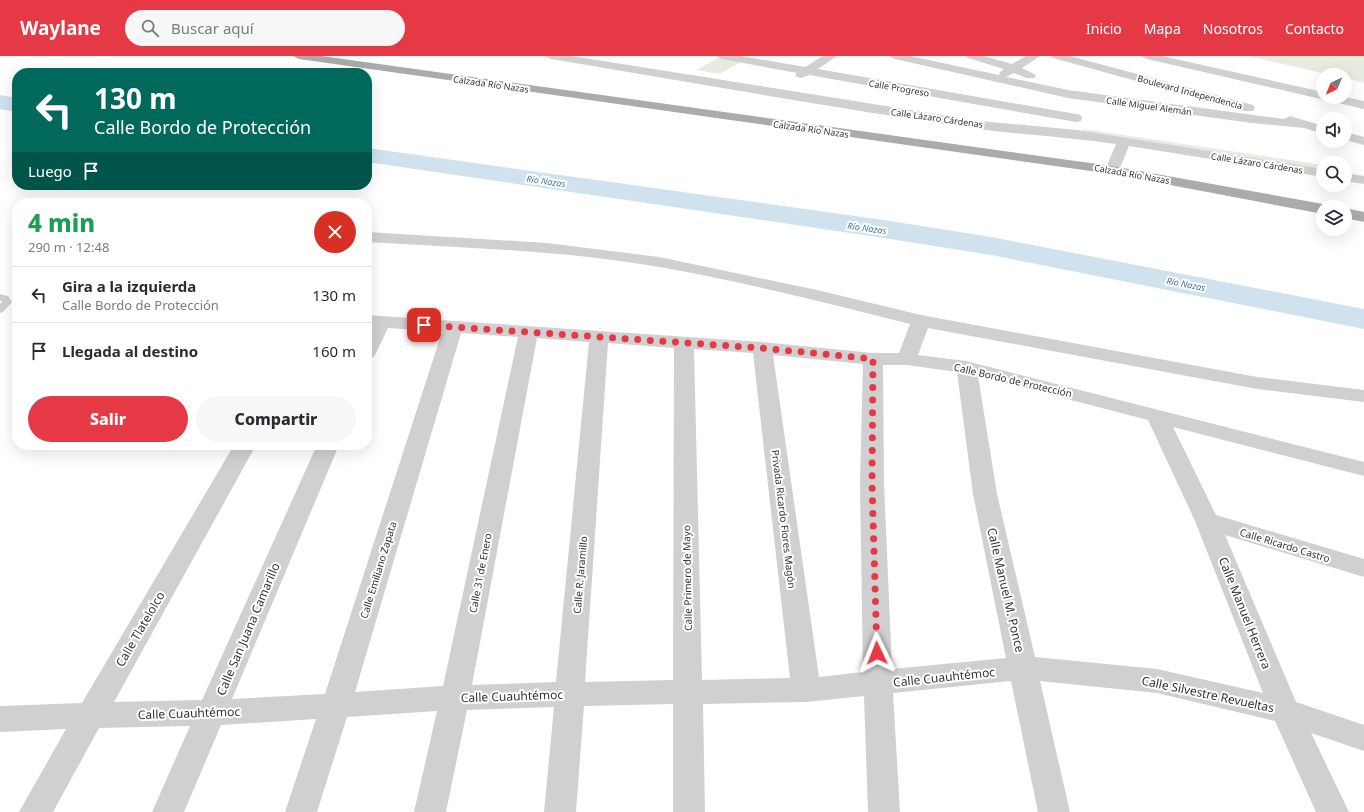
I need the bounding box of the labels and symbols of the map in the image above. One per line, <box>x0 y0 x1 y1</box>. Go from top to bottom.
north arrow <box>1316 68 1352 104</box>
street label: Calzada Río Nazas <box>452 72 530 96</box>
street label: Boulevard Independencia <box>1136 72 1244 112</box>
street label: Calle Progreso <box>868 76 930 100</box>
street label: Calle Miguel Alemán <box>1105 94 1193 118</box>
street label: Calle Lázaro Cárdenas <box>890 105 984 131</box>
street label: Calzada Río Nazas <box>772 117 850 141</box>
street label: Calle Lázaro Cárdenas <box>1210 149 1304 177</box>
street label: Calzada Río Nazas <box>1093 161 1171 187</box>
water label: Río Nazas <box>526 172 567 190</box>
water label: Río Nazas <box>847 219 888 237</box>
water label: Río Nazas <box>1165 274 1207 294</box>
pin <box>407 308 441 342</box>
street label: Calle Bordo de Protección <box>953 360 1073 400</box>
street label: Privada Ricardo Flores Magón <box>769 449 799 589</box>
street label: Calle Emiliano Zapata <box>357 520 399 620</box>
street label: Calle Primero de Mayo <box>679 525 695 631</box>
street label: Calle Ricardo Castro <box>1238 525 1332 565</box>
street label: Calle Manuel M. Ponce <box>983 526 1029 654</box>
street label: Calle 31 de Enero <box>465 532 495 614</box>
street label: Calle R. Jaramillo <box>570 536 590 614</box>
street label: Calle Manuel Herrera <box>1215 554 1275 672</box>
street label: Calle San Juana Camarillo <box>212 560 284 698</box>
street label: Calle Tlatelolco <box>112 588 168 670</box>
position arrow <box>856 632 898 674</box>
street label: Calle Cuauhtémoc <box>892 663 996 691</box>
street label: Calle Silvestre Revueltas <box>1140 672 1276 716</box>
street label: Calle Cuauhtémoc <box>461 686 564 706</box>
street label: Calle Cuauhtémoc <box>138 703 241 723</box>

